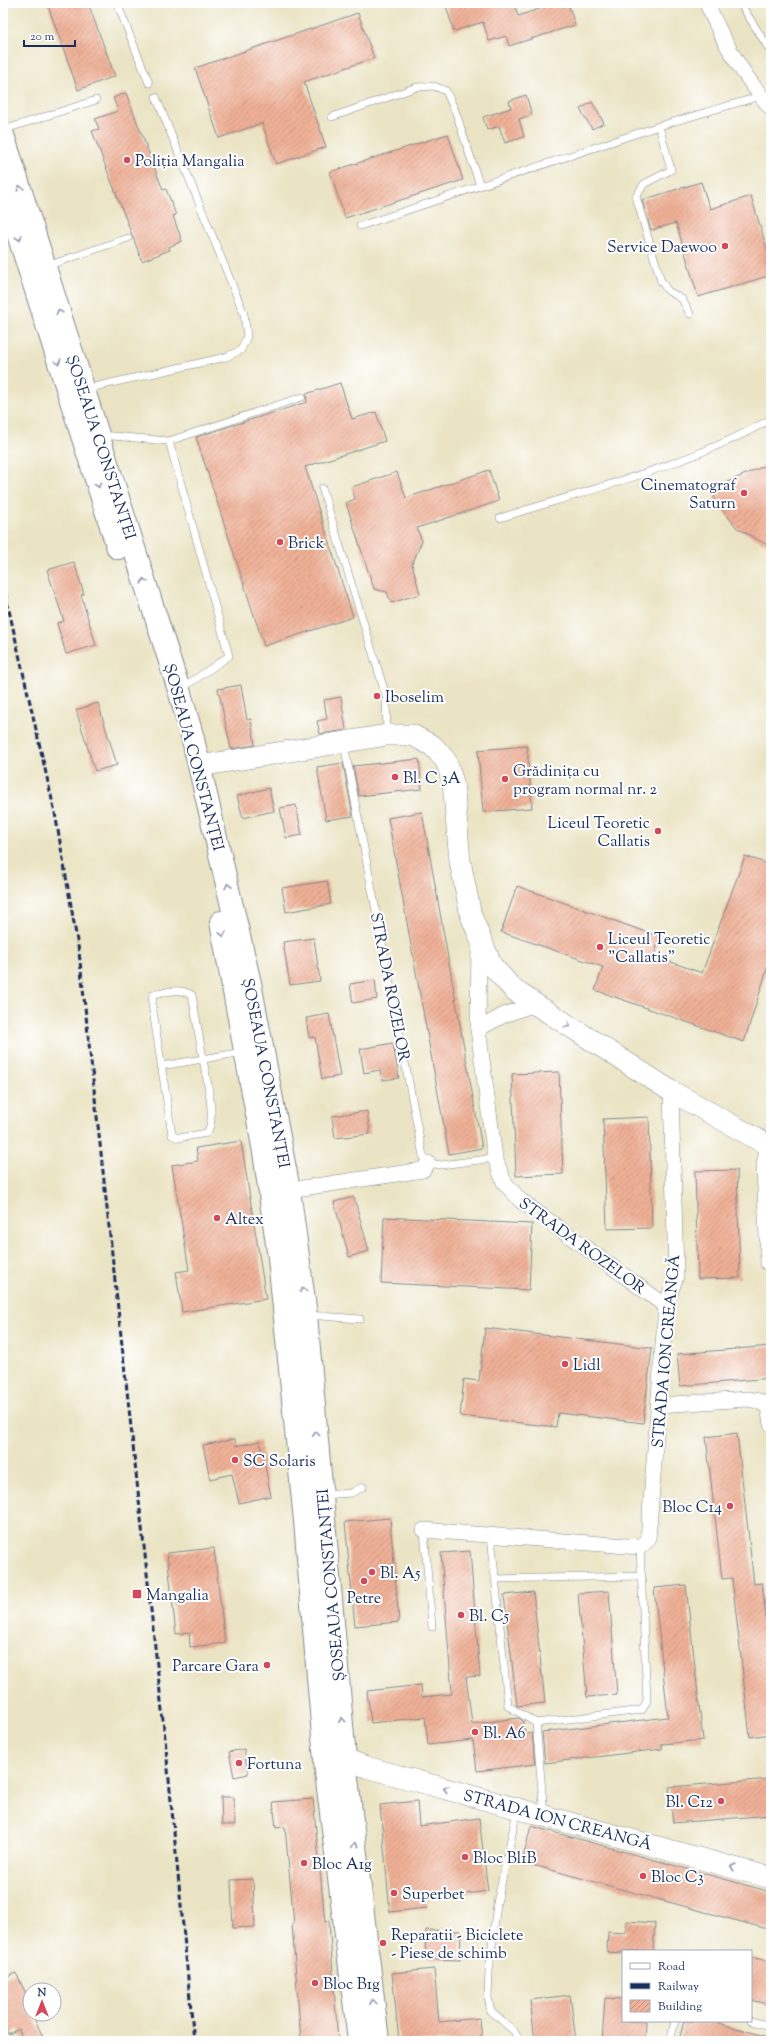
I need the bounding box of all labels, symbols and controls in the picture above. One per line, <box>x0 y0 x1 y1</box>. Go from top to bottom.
scale bar <box>24 22 75 48</box>
text: 20 m <box>30 28 55 46</box>
place label: Poliția Mangalia <box>135 151 245 174</box>
marker: Poliția Mangalia <box>122 155 132 165</box>
one-way arrow <box>16 185 25 192</box>
one-way arrow <box>14 234 23 241</box>
place label: Service Daewoo <box>607 237 717 260</box>
marker: Service Daewoo <box>720 241 730 251</box>
one-way arrow <box>55 309 64 316</box>
street label: ȘOSEAUA CONSTANȚEI <box>59 352 140 543</box>
one-way arrow <box>53 358 62 365</box>
place label: Cinematograf Saturn <box>641 475 737 516</box>
one-way arrow <box>93 482 102 489</box>
marker: Cinematograf Saturn <box>739 488 749 498</box>
place label: Brick <box>288 533 325 556</box>
marker: Brick <box>275 537 285 547</box>
one-way arrow <box>140 578 149 585</box>
street label: ȘOSEAUA CONSTANȚEI <box>156 661 229 854</box>
place label: Iboselim <box>385 687 444 710</box>
marker: Iboselim <box>372 691 382 701</box>
place label: Grădinița cu program normal nr. 2 <box>513 761 658 802</box>
place label: Bl. C 3A <box>403 768 461 791</box>
marker: Bl. C 3A <box>390 772 400 782</box>
marker: Grădinița cu program normal nr. 2 <box>500 774 510 784</box>
place label: Liceul Teoretic Callatis <box>548 813 650 854</box>
marker: Liceul Teoretic Callatis <box>653 826 663 836</box>
one-way arrow <box>224 883 232 889</box>
street label: STRADA ROZELOR <box>363 911 414 1065</box>
place label: Liceul Teoretic "Callatis" <box>608 929 710 970</box>
one-way arrow <box>219 931 227 937</box>
marker: Liceul Teoretic "Callatis" <box>595 942 605 952</box>
street label: ȘOSEAUA CONSTANȚEI <box>235 976 294 1171</box>
one-way arrow <box>564 1020 571 1028</box>
street label: STRADA ROZELOR <box>513 1193 650 1301</box>
place label: Altex <box>225 1209 264 1232</box>
marker: Altex <box>212 1213 222 1223</box>
street label: STRADA ION CREANGĂ <box>648 1253 687 1449</box>
one-way arrow <box>299 1287 308 1293</box>
place label: Lidl <box>573 1355 601 1378</box>
marker: Lidl <box>560 1359 570 1369</box>
one-way arrow <box>312 1431 321 1437</box>
place label: SC Solaris <box>243 1451 316 1474</box>
marker: SC Solaris <box>230 1455 240 1465</box>
street label: ȘOSEAUA CONSTANȚEI <box>313 1487 352 1682</box>
place label: Bloc C14 <box>662 1497 722 1520</box>
marker: Bloc C14 <box>725 1501 735 1511</box>
place label: Bl. A5 <box>380 1563 421 1586</box>
marker: Bl. A5 <box>367 1567 377 1577</box>
marker: Petre <box>359 1576 369 1586</box>
place label: Mangalia <box>146 1585 210 1608</box>
marker: Mangalia <box>131 1588 143 1600</box>
place label: Petre <box>347 1588 381 1611</box>
place label: Bl. C5 <box>469 1606 510 1629</box>
marker: Bl. C5 <box>456 1610 466 1620</box>
place label: Parcare Gara <box>172 1656 260 1679</box>
marker: Parcare Gara <box>262 1660 272 1670</box>
one-way arrow <box>338 1717 347 1723</box>
place label: Bl. A6 <box>483 1723 526 1746</box>
marker: Bl. A6 <box>470 1727 480 1737</box>
place label: Fortuna <box>247 1754 303 1777</box>
marker: Fortuna <box>234 1758 244 1768</box>
one-way arrow <box>443 1785 450 1794</box>
street label: STRADA ION CREANGĂ <box>461 1785 654 1858</box>
place label: Bl. C12 <box>665 1792 714 1815</box>
marker: Bl. C12 <box>716 1796 726 1806</box>
one-way arrow <box>351 1842 360 1848</box>
place label: Bloc Bl1B <box>473 1848 537 1871</box>
marker: Bloc Bl1B <box>460 1852 470 1862</box>
place label: Bloc A1g <box>312 1854 372 1877</box>
marker: Bloc A1g <box>299 1858 309 1868</box>
one-way arrow <box>730 1864 737 1872</box>
place label: Bloc C3 <box>651 1867 704 1890</box>
marker: Bloc C3 <box>638 1871 648 1881</box>
place label: Superbet <box>402 1884 465 1907</box>
marker: Superbet <box>389 1888 399 1898</box>
place label: Reparatii - Biciclete - Piese de schimb <box>391 1925 523 1966</box>
marker: Reparatii - Biciclete - Piese de schimb <box>378 1938 388 1948</box>
legend <box>622 1950 752 2022</box>
text: Road <box>658 1958 685 1976</box>
place label: Bloc B1g <box>323 1974 380 1997</box>
marker: Bloc B1g <box>310 1978 320 1988</box>
text: Railway <box>658 1978 699 1996</box>
north arrow <box>22 1982 62 2022</box>
text: N <box>37 1985 47 2001</box>
text: Building <box>658 1998 702 2016</box>
one-way arrow <box>369 1999 378 2005</box>

